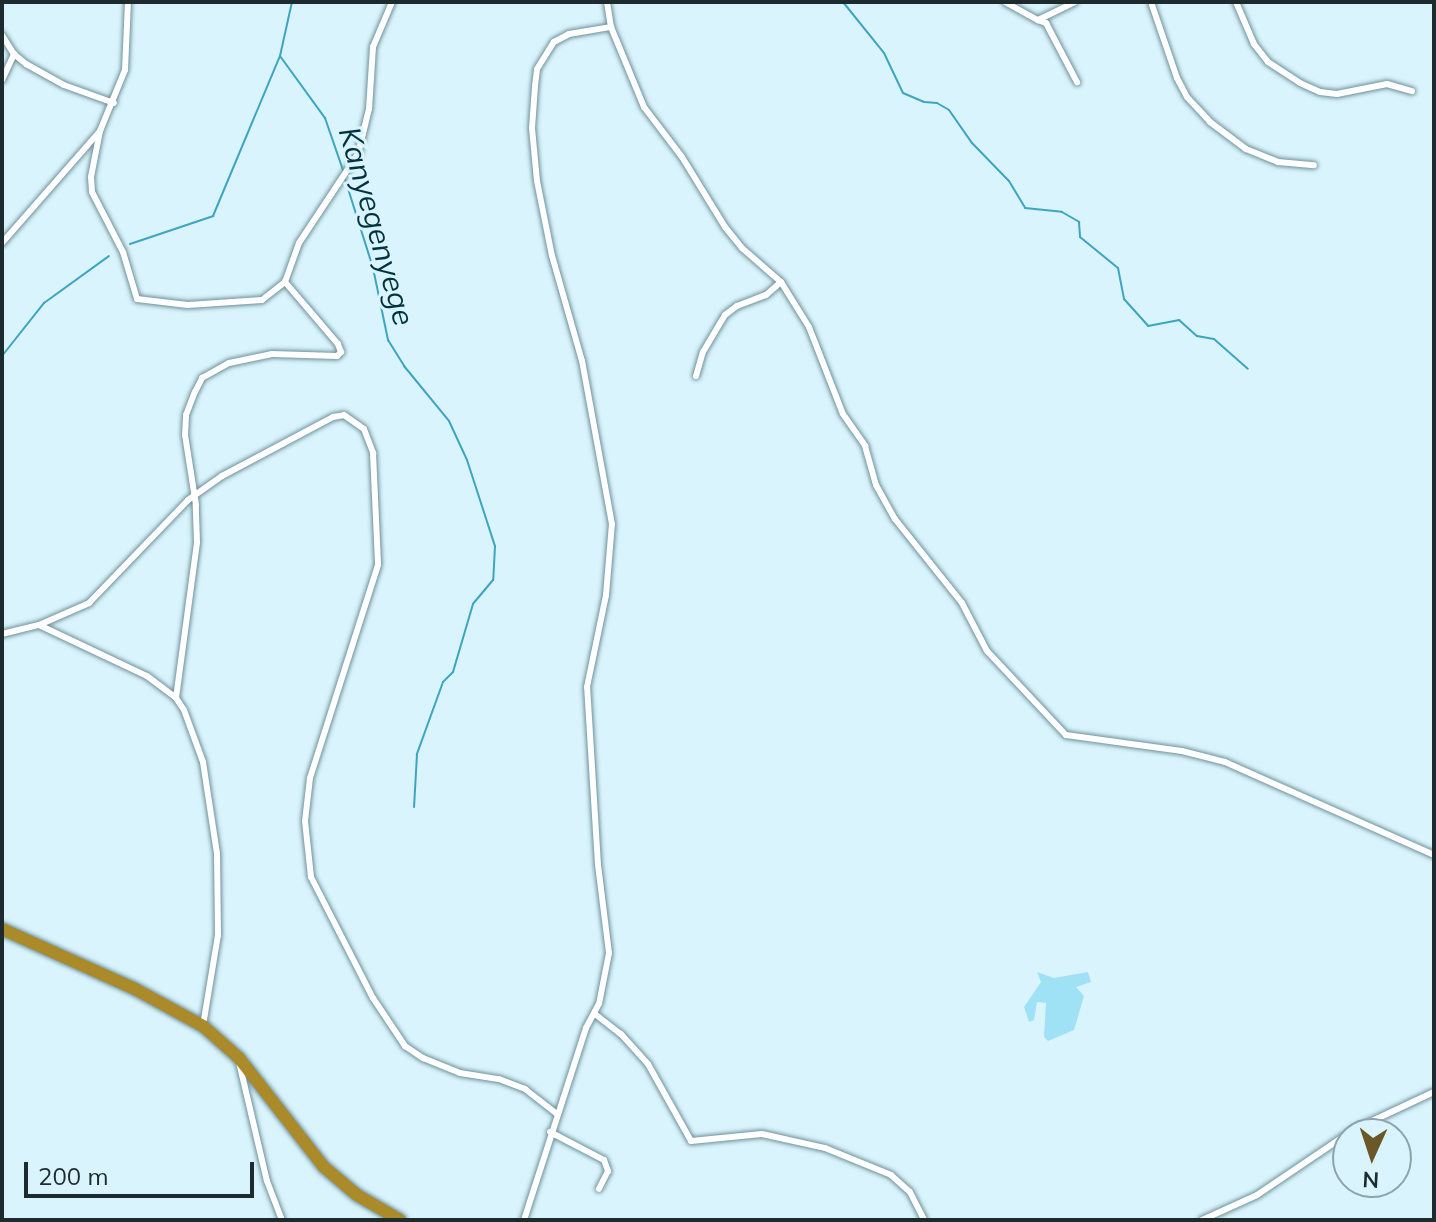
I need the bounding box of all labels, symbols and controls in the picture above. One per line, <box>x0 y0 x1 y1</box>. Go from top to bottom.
water label: Kanyegenyege <box>331 123 423 329</box>
north arrow <box>1332 1118 1412 1198</box>
scale bar <box>28 1146 258 1196</box>
text: 200 m <box>38 1161 109 1191</box>
text: N <box>1362 1166 1380 1194</box>

